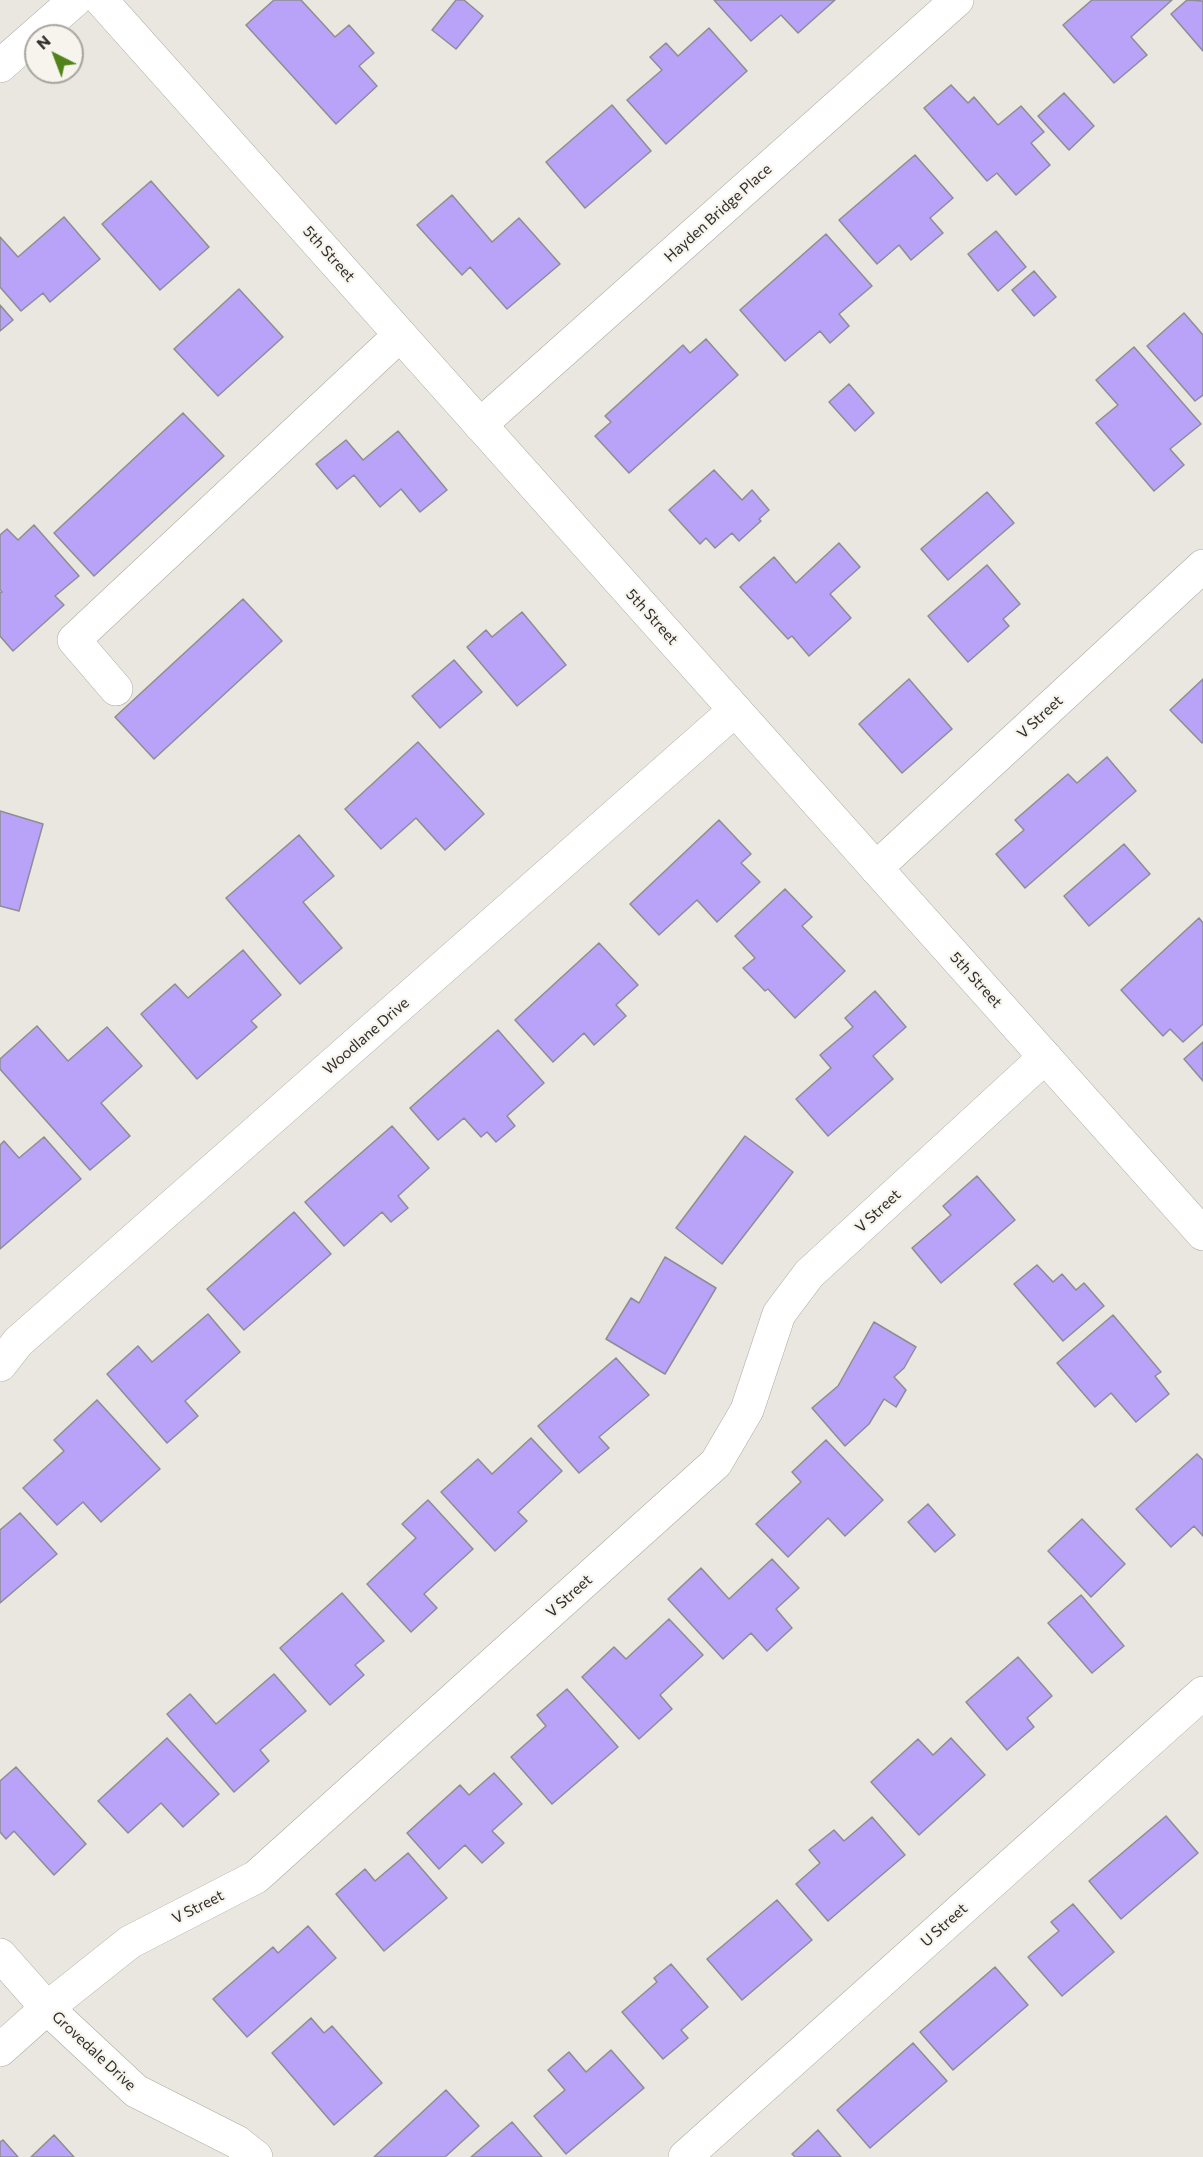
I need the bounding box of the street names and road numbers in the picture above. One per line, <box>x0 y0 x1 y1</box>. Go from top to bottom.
street label: Hayden Bridge Place <box>661 160 775 266</box>
street label: 5th Street <box>299 222 359 286</box>
street label: 5th Street <box>622 585 682 649</box>
street label: V Street <box>1014 691 1066 743</box>
street label: 5th Street <box>946 948 1006 1012</box>
street label: Woodlane Drive <box>319 994 413 1078</box>
street label: V Street <box>852 1185 904 1237</box>
street label: V Street <box>542 1571 596 1621</box>
street label: V Street <box>169 1886 227 1928</box>
street label: U Street <box>917 1900 971 1950</box>
street label: Grovedale Drive <box>48 2008 140 2094</box>

